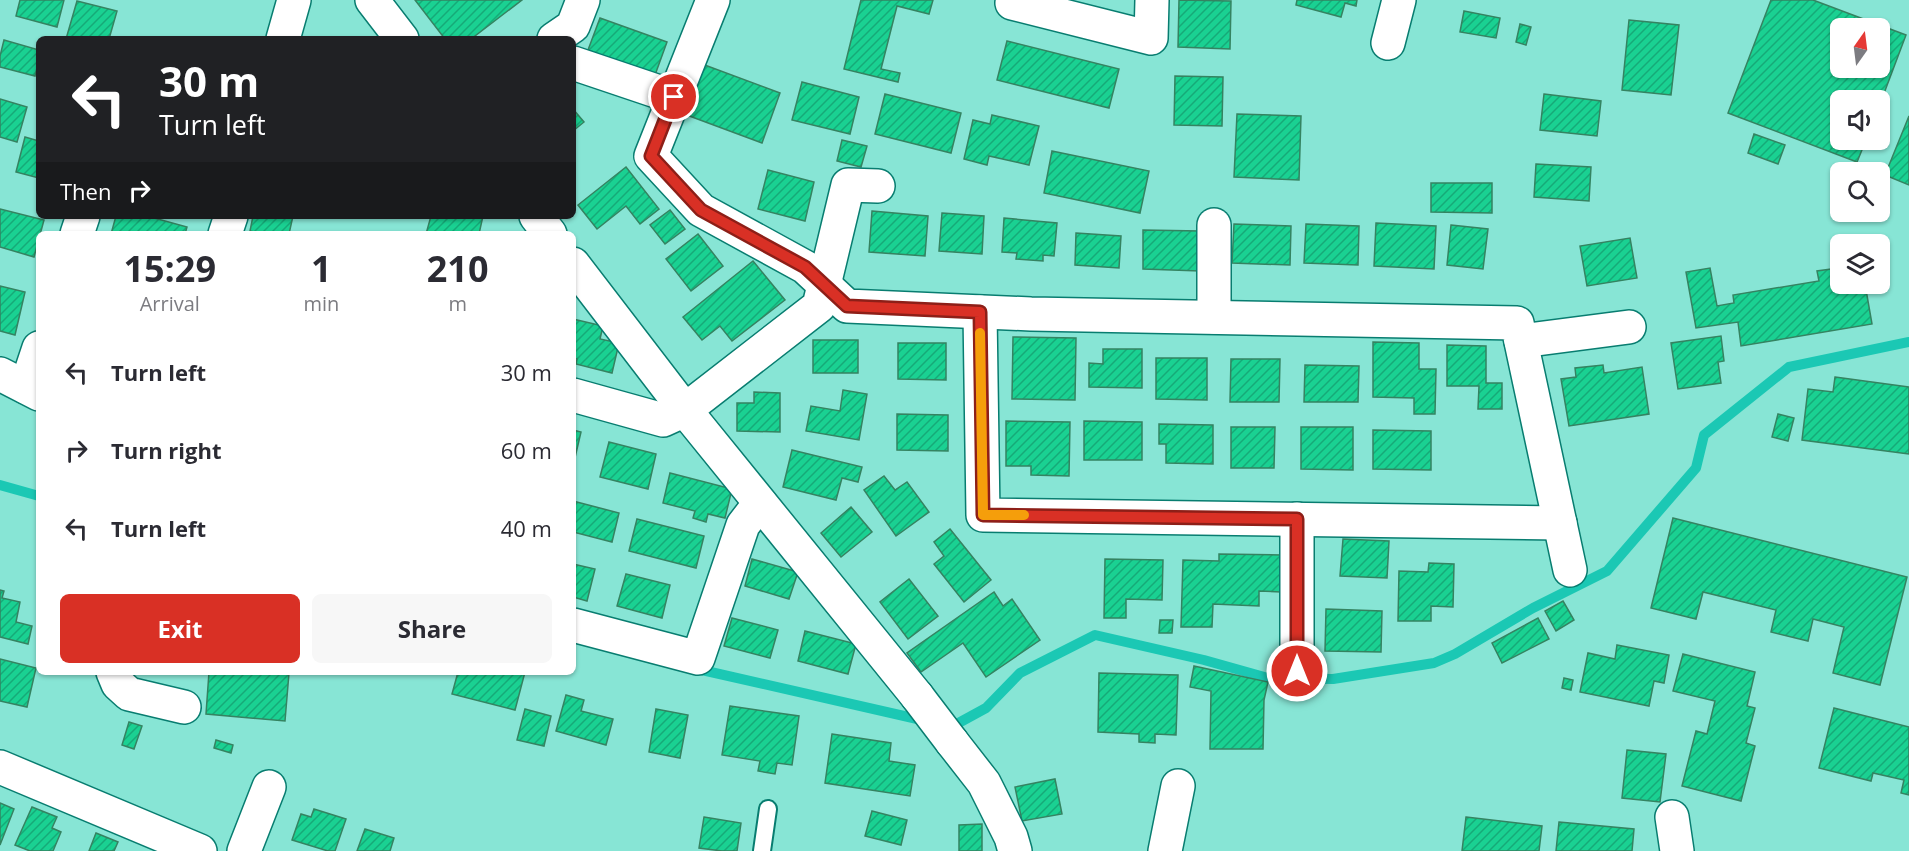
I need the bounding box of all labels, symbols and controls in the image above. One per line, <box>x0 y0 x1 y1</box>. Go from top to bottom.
north arrow <box>1830 18 1890 78</box>
map controls <box>1830 18 1890 294</box>
text: 30 m <box>159 52 259 109</box>
icon: left <box>60 60 138 138</box>
pin <box>648 71 699 122</box>
icon: arrive <box>657 80 690 113</box>
button: sound <box>1830 90 1890 150</box>
text: Turn left <box>159 106 266 143</box>
button: search <box>1830 162 1890 222</box>
icon: right <box>123 174 156 207</box>
text: Then <box>60 176 111 206</box>
button: layers <box>1830 234 1890 294</box>
text: 15:29 <box>123 244 216 293</box>
text: 1 <box>311 244 332 293</box>
text: 210 <box>427 244 489 293</box>
text: Arrival <box>140 290 200 317</box>
text: min <box>303 290 339 317</box>
text: m <box>448 290 467 317</box>
icon: left <box>60 356 93 389</box>
text: Turn left <box>111 357 206 387</box>
text: 30 m <box>501 357 552 387</box>
icon: right <box>60 434 93 467</box>
text: Turn right <box>111 435 222 465</box>
text: 60 m <box>501 435 552 465</box>
icon: left <box>60 512 93 545</box>
text: Turn left <box>111 513 206 543</box>
text: 40 m <box>501 513 552 543</box>
button: Exit <box>60 594 300 663</box>
button: Share <box>312 594 552 663</box>
position arrow <box>1265 639 1329 703</box>

